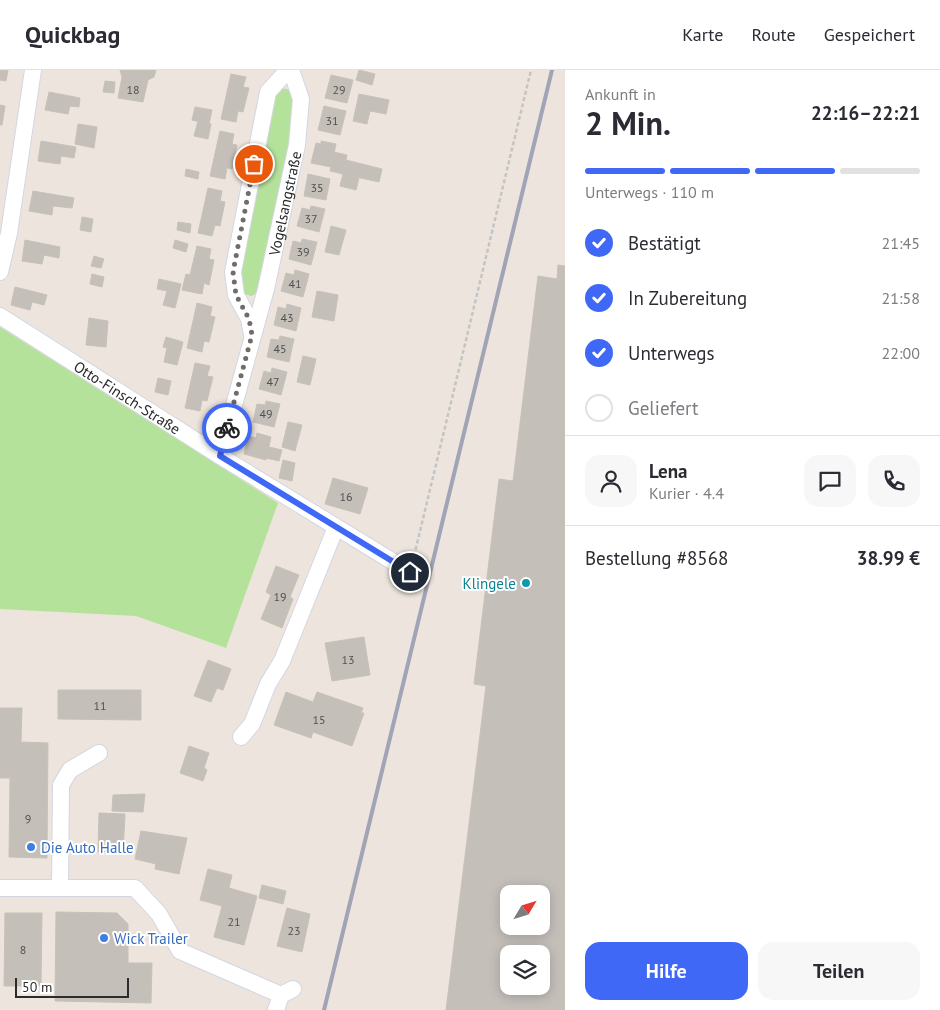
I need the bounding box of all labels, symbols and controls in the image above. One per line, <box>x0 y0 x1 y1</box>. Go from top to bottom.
text: Quickbag <box>25 19 120 50</box>
text: Karte <box>682 23 723 46</box>
text: Route <box>751 23 796 46</box>
text: Gespeichert <box>824 23 915 46</box>
house number: 18 <box>126 82 140 97</box>
house number: 29 <box>332 82 346 97</box>
text: Ankunft in <box>585 84 656 104</box>
text: 22:16–22:21 <box>811 101 920 125</box>
text: 2 Min. <box>585 102 671 144</box>
house number: 31 <box>325 113 339 128</box>
pin <box>233 143 275 185</box>
street label: Vogelsangstraße <box>264 149 305 258</box>
icon: bag <box>240 150 268 178</box>
house number: 35 <box>310 180 324 195</box>
text: Unterwegs · 110 m <box>585 182 714 202</box>
house number: 37 <box>304 211 318 226</box>
icon: check <box>585 229 613 257</box>
text: Bestätigt <box>628 231 701 255</box>
text: 21:45 <box>882 233 920 253</box>
house number: 39 <box>296 244 310 259</box>
house number: 41 <box>288 276 302 291</box>
icon: check <box>585 284 613 312</box>
text: In Zubereitung <box>628 286 747 310</box>
text: 21:58 <box>882 288 920 308</box>
house number: 43 <box>280 310 294 325</box>
icon: check <box>585 339 613 367</box>
house number: 45 <box>273 341 287 356</box>
text: Unterwegs <box>628 341 715 365</box>
text: 22:00 <box>882 343 920 363</box>
street label: Otto-Finsch-Straße <box>71 356 184 438</box>
house number: 47 <box>266 374 280 389</box>
text: Geliefert <box>628 396 699 420</box>
courier <box>202 403 252 453</box>
house number: 49 <box>259 406 273 421</box>
icon: bike <box>213 414 241 442</box>
button: person <box>585 455 637 507</box>
button: chat <box>804 455 856 507</box>
button: phone <box>868 455 920 507</box>
text: Lena <box>649 459 688 483</box>
text: Kurier · 4.4 <box>649 483 724 503</box>
house number: 16 <box>339 489 353 504</box>
text: Bestellung #8568 <box>585 546 728 570</box>
text: 38.99 € <box>857 546 920 570</box>
pin <box>389 551 431 593</box>
icon: home <box>396 558 424 586</box>
place label: Klingele <box>463 574 516 593</box>
marker: Klingele <box>520 577 532 589</box>
house number: 19 <box>273 589 287 604</box>
house number: 13 <box>341 652 355 667</box>
house number: 11 <box>93 698 107 713</box>
house number: 15 <box>312 712 326 727</box>
house number: 9 <box>25 811 31 826</box>
place label: Die Auto Halle <box>41 838 134 857</box>
marker: Die Auto Halle <box>25 841 37 853</box>
north arrow <box>500 885 550 935</box>
map controls <box>500 885 550 995</box>
house number: 21 <box>227 914 241 929</box>
house number: 23 <box>287 923 301 938</box>
place label: Wick Trailer <box>114 929 188 948</box>
marker: Wick Trailer <box>98 932 110 944</box>
house number: 8 <box>20 942 26 957</box>
button: Hilfe <box>585 942 748 1000</box>
button: Teilen <box>758 942 920 1000</box>
button: layers <box>500 945 550 995</box>
scale bar <box>15 975 129 998</box>
text: 50 m <box>22 978 52 996</box>

